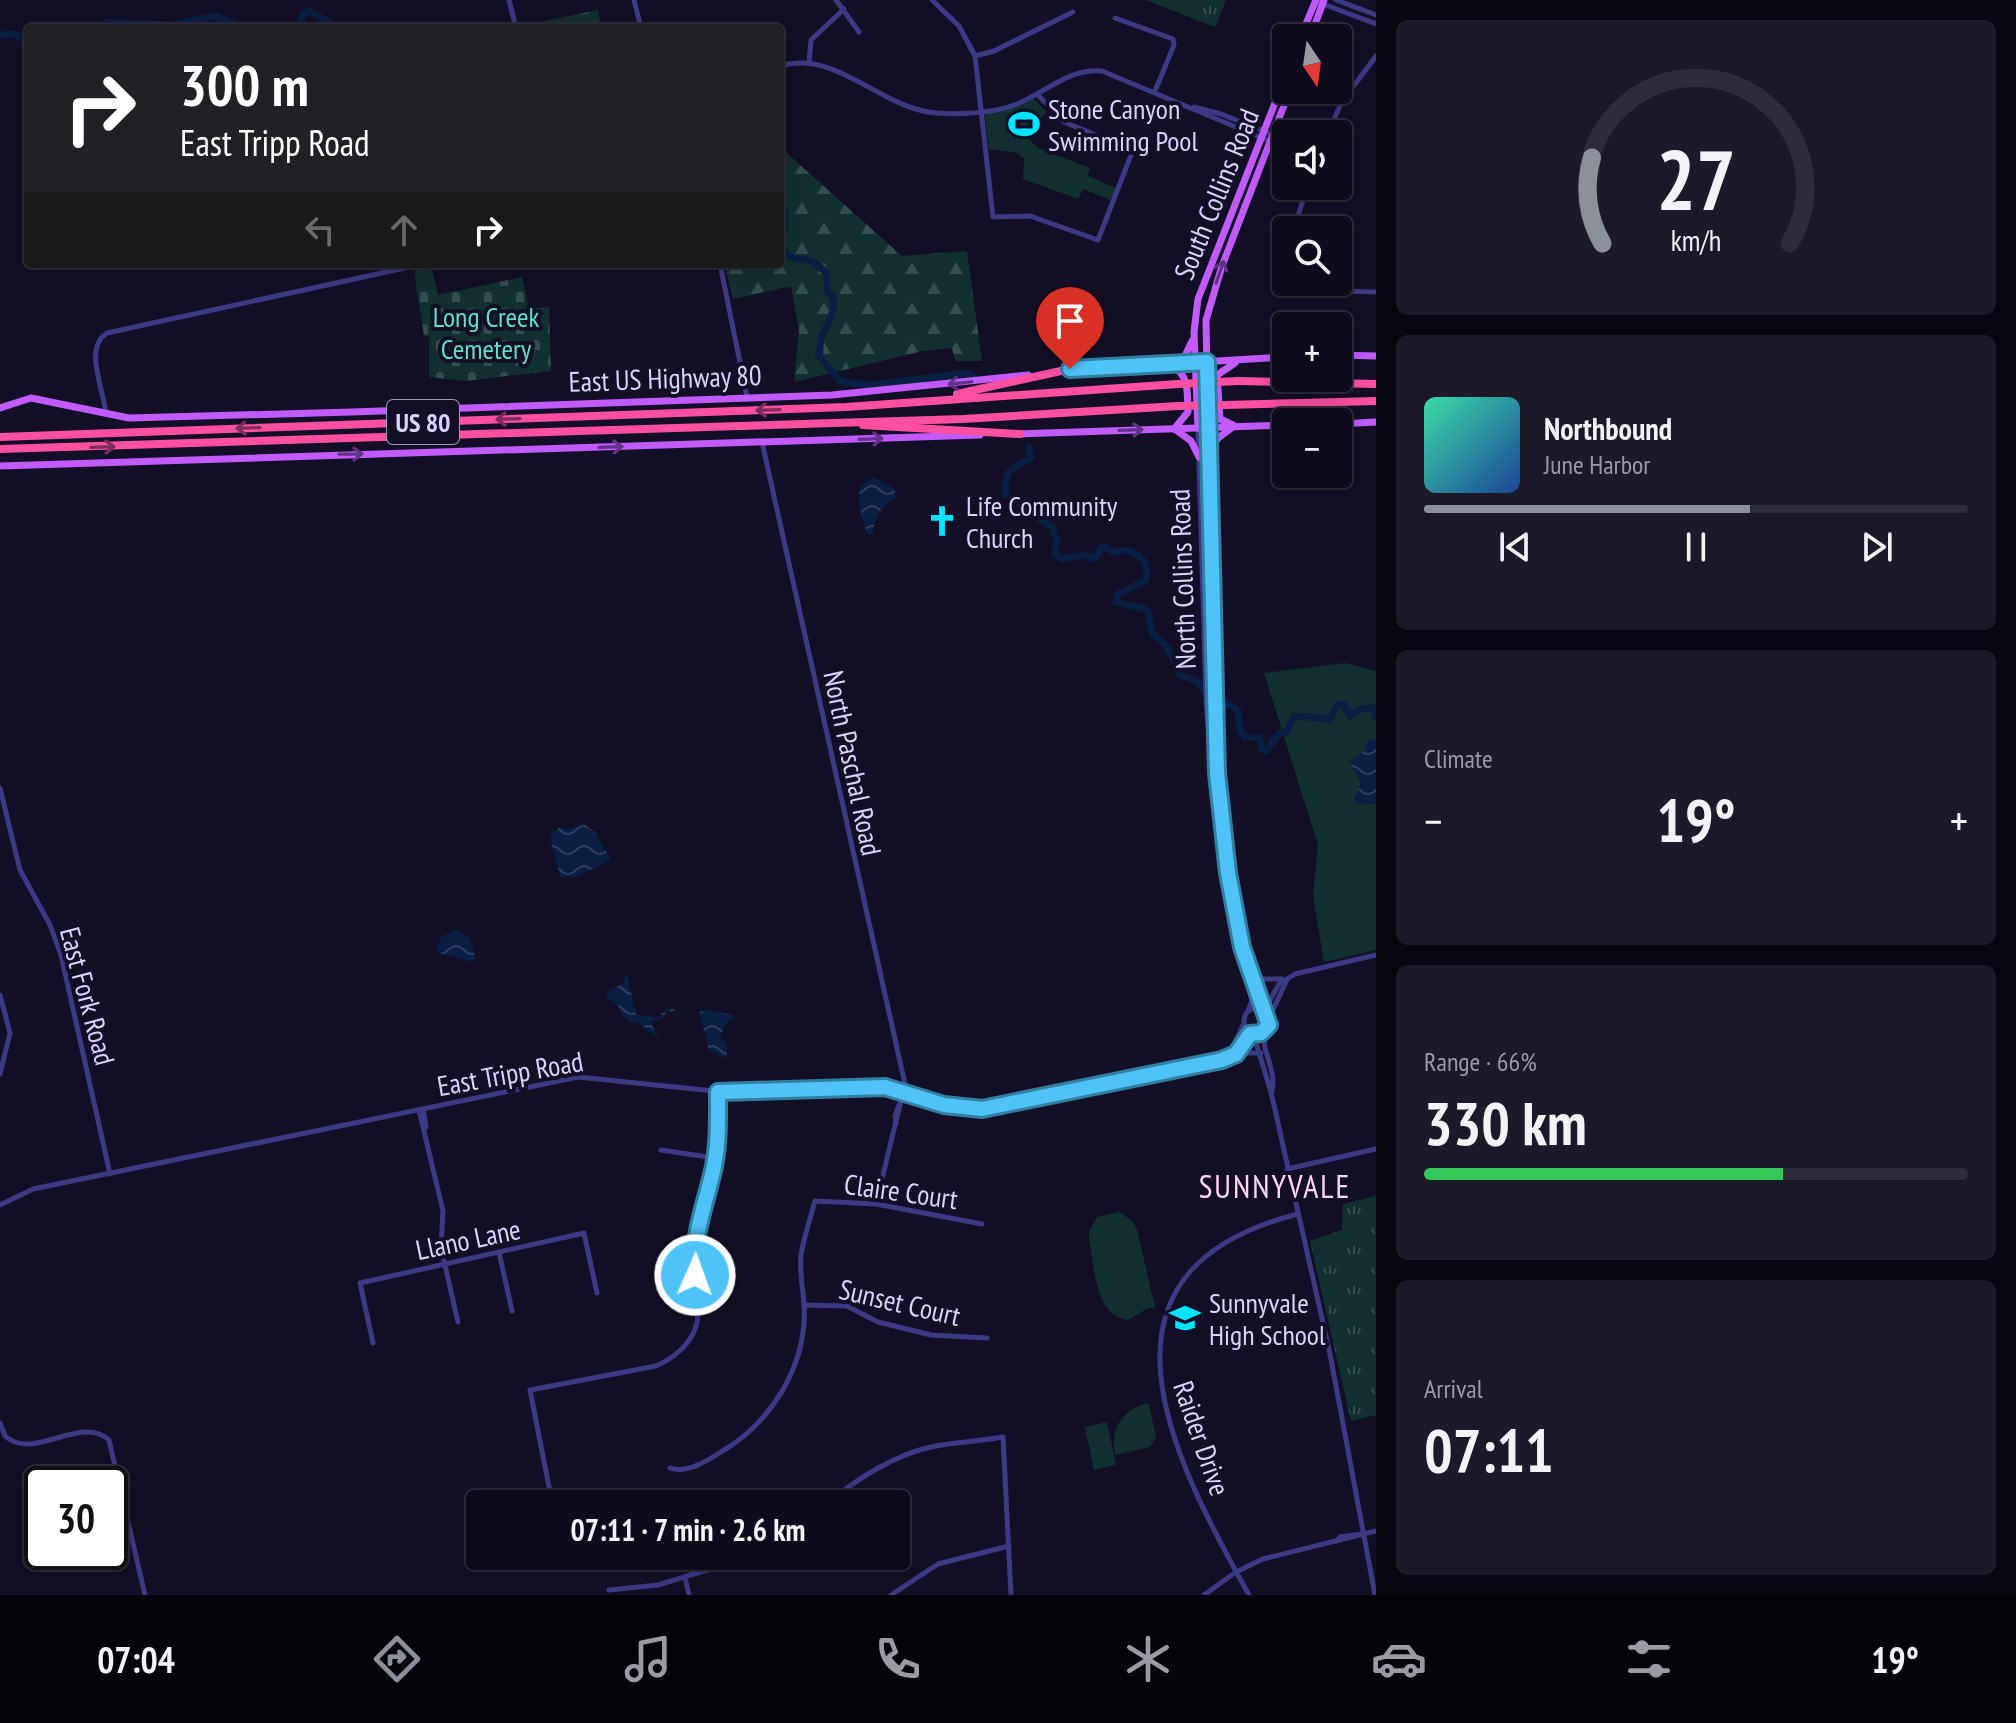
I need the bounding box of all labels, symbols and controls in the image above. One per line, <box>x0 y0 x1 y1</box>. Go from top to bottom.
north arrow <box>1272 24 1352 104</box>
map controls <box>1272 24 1352 488</box>
text: 300 m <box>180 49 309 121</box>
icon: right <box>48 56 152 160</box>
place label: Stone Canyon Swimming Pool <box>1048 90 1198 159</box>
street label: South Collins Road <box>1165 103 1267 285</box>
sports icon: Stone Canyon Swimming Pool <box>1007 107 1041 141</box>
text: East Tripp Road <box>180 119 370 166</box>
button: sound <box>1272 120 1352 200</box>
text: 27 <box>1656 124 1736 232</box>
icon: left <box>298 208 342 252</box>
icon: ahead <box>382 208 426 252</box>
icon: right <box>466 208 510 252</box>
button: search <box>1272 216 1352 296</box>
text: km/h <box>1671 222 1721 259</box>
one-way arrow <box>1214 260 1229 285</box>
pin <box>1036 287 1104 369</box>
park label: Long Creek Cemetery <box>433 298 539 367</box>
icon: arrive <box>1048 299 1092 343</box>
button: + <box>1272 312 1352 392</box>
street label: East US Highway 80 <box>568 356 762 400</box>
one-way arrow <box>947 376 974 391</box>
road number: US 80 <box>387 400 459 444</box>
one-way arrow <box>755 402 782 417</box>
button: − <box>1272 408 1352 488</box>
text: Northbound <box>1544 409 1672 448</box>
one-way arrow <box>495 411 522 426</box>
one-way arrow <box>235 420 262 435</box>
one-way arrow <box>1117 423 1144 438</box>
one-way arrow <box>857 431 884 446</box>
one-way arrow <box>89 439 116 454</box>
one-way arrow <box>597 439 624 454</box>
one-way arrow <box>337 446 364 461</box>
text: June Harbor <box>1544 448 1650 481</box>
place label: Life Community Church <box>966 487 1118 556</box>
street label: North Collins Road <box>1160 488 1204 670</box>
church icon: Life Community Church <box>925 504 959 538</box>
icon: previous <box>1493 525 1537 569</box>
icon: pause <box>1674 525 1718 569</box>
icon: next <box>1855 525 1899 569</box>
street label: North Paschal Road <box>815 667 891 859</box>
text: Climate <box>1424 742 1493 775</box>
text: 19° <box>1656 781 1736 859</box>
text: − <box>1424 792 1442 849</box>
text: + <box>1950 792 1968 849</box>
street label: East Fork Road <box>52 923 124 1069</box>
street label: East Tripp Road <box>434 1042 586 1104</box>
text: Range · 66% <box>1424 1045 1537 1078</box>
text: 330 km <box>1424 1084 1587 1162</box>
street label: Claire Court <box>842 1165 960 1217</box>
district label: SUNNYVALE <box>1199 1165 1351 1207</box>
street label: Llano Lane <box>412 1210 524 1268</box>
position arrow <box>653 1233 737 1317</box>
street label: Sunset Court <box>836 1270 965 1334</box>
place label: Sunnyvale High School <box>1209 1284 1326 1353</box>
school or university icon: Sunnyvale High School <box>1168 1301 1202 1335</box>
text: Arrival <box>1424 1372 1483 1405</box>
street label: Raider Drive <box>1165 1376 1239 1500</box>
text: 07:11 <box>1424 1411 1554 1489</box>
speed limit sign: 30 <box>24 1466 128 1570</box>
text: 07:11 · 7 min · 2.6 km <box>571 1510 805 1549</box>
icon: directions <box>369 1631 425 1687</box>
icon: music <box>620 1631 676 1687</box>
icon: phone <box>870 1631 926 1687</box>
icon: climate <box>1120 1631 1176 1687</box>
icon: car <box>1371 1631 1427 1687</box>
icon: filters <box>1621 1631 1677 1687</box>
text: 07:04 <box>97 1636 175 1683</box>
text: 19° <box>1871 1636 1919 1683</box>

